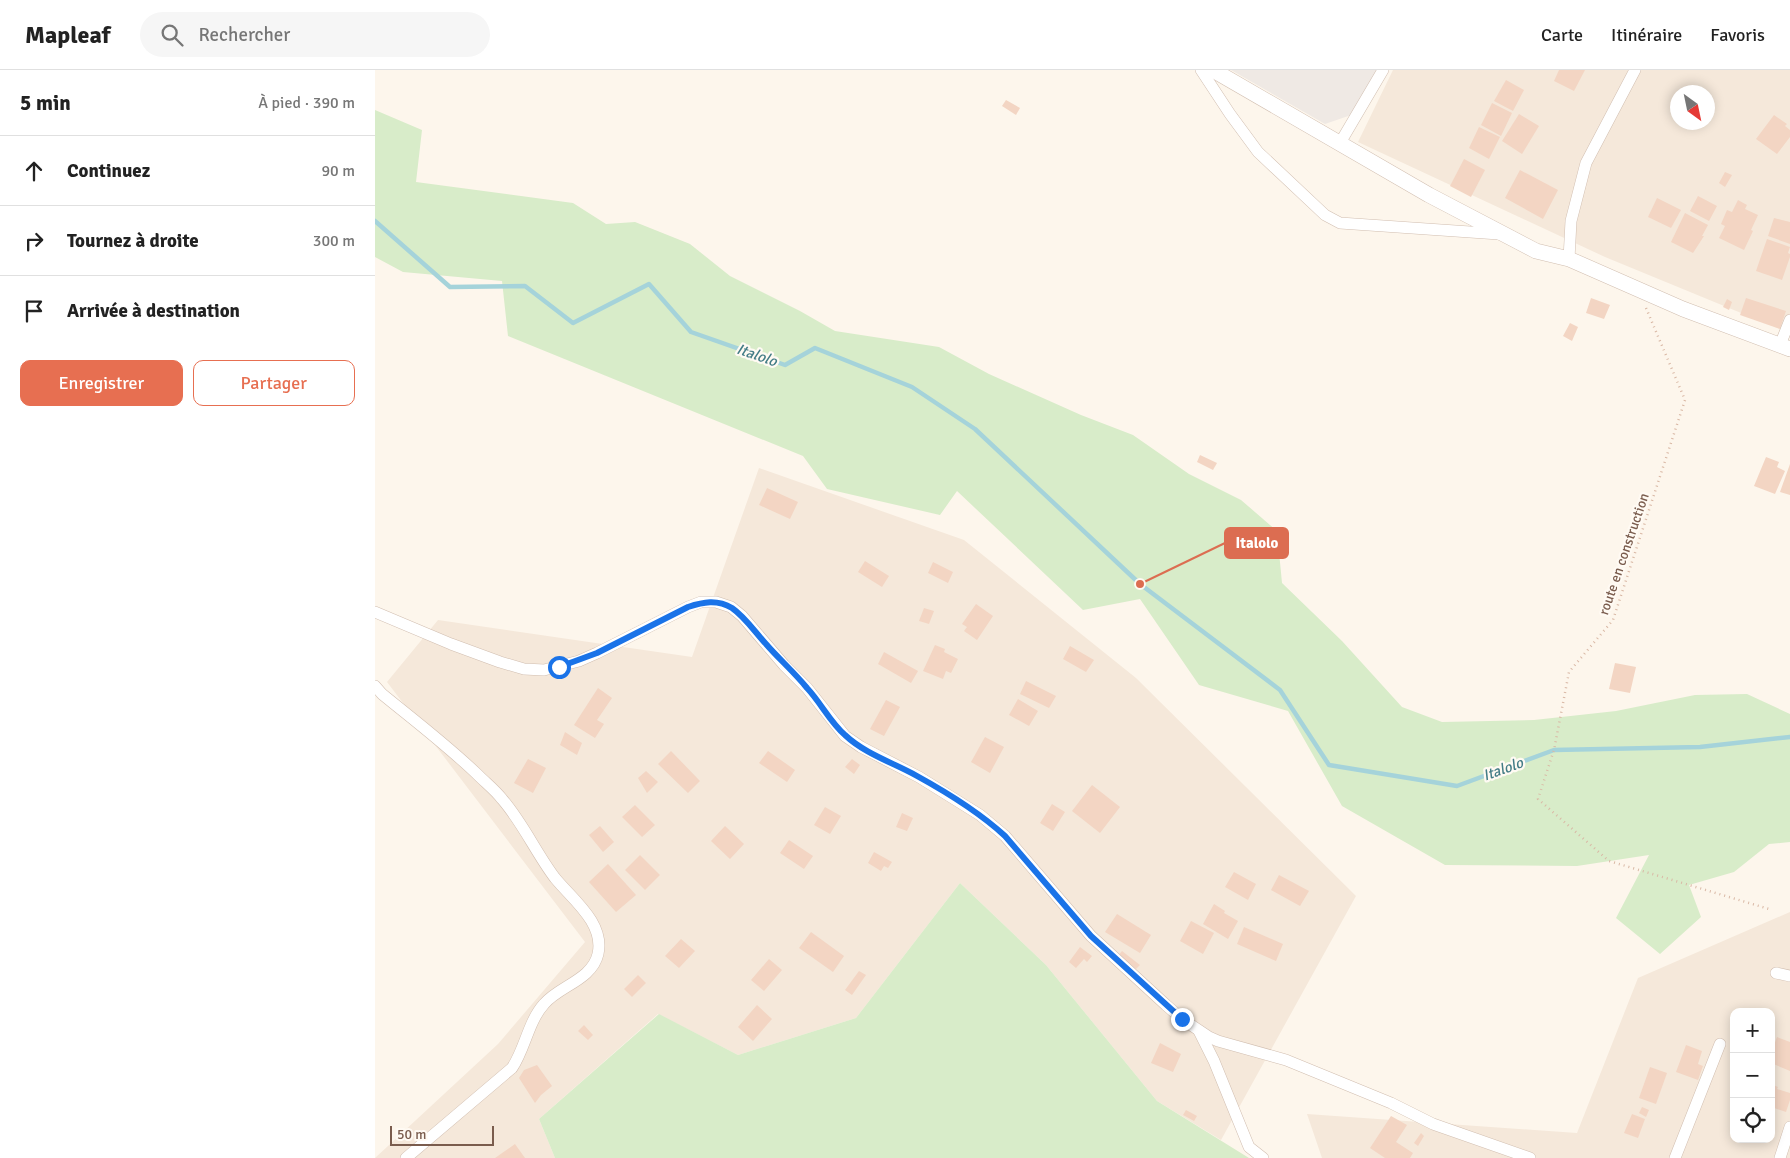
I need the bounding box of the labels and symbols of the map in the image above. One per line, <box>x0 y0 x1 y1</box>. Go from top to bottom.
north arrow <box>1670 85 1715 130</box>
water label: Italolo <box>735 340 781 371</box>
street label: route en construction <box>1595 491 1653 617</box>
callout: Italolo <box>1225 528 1288 558</box>
text: Italolo <box>1236 534 1279 552</box>
route start <box>548 656 571 679</box>
water label: Italolo <box>1480 753 1527 785</box>
route end <box>1171 1008 1194 1031</box>
scale bar <box>390 1123 494 1146</box>

